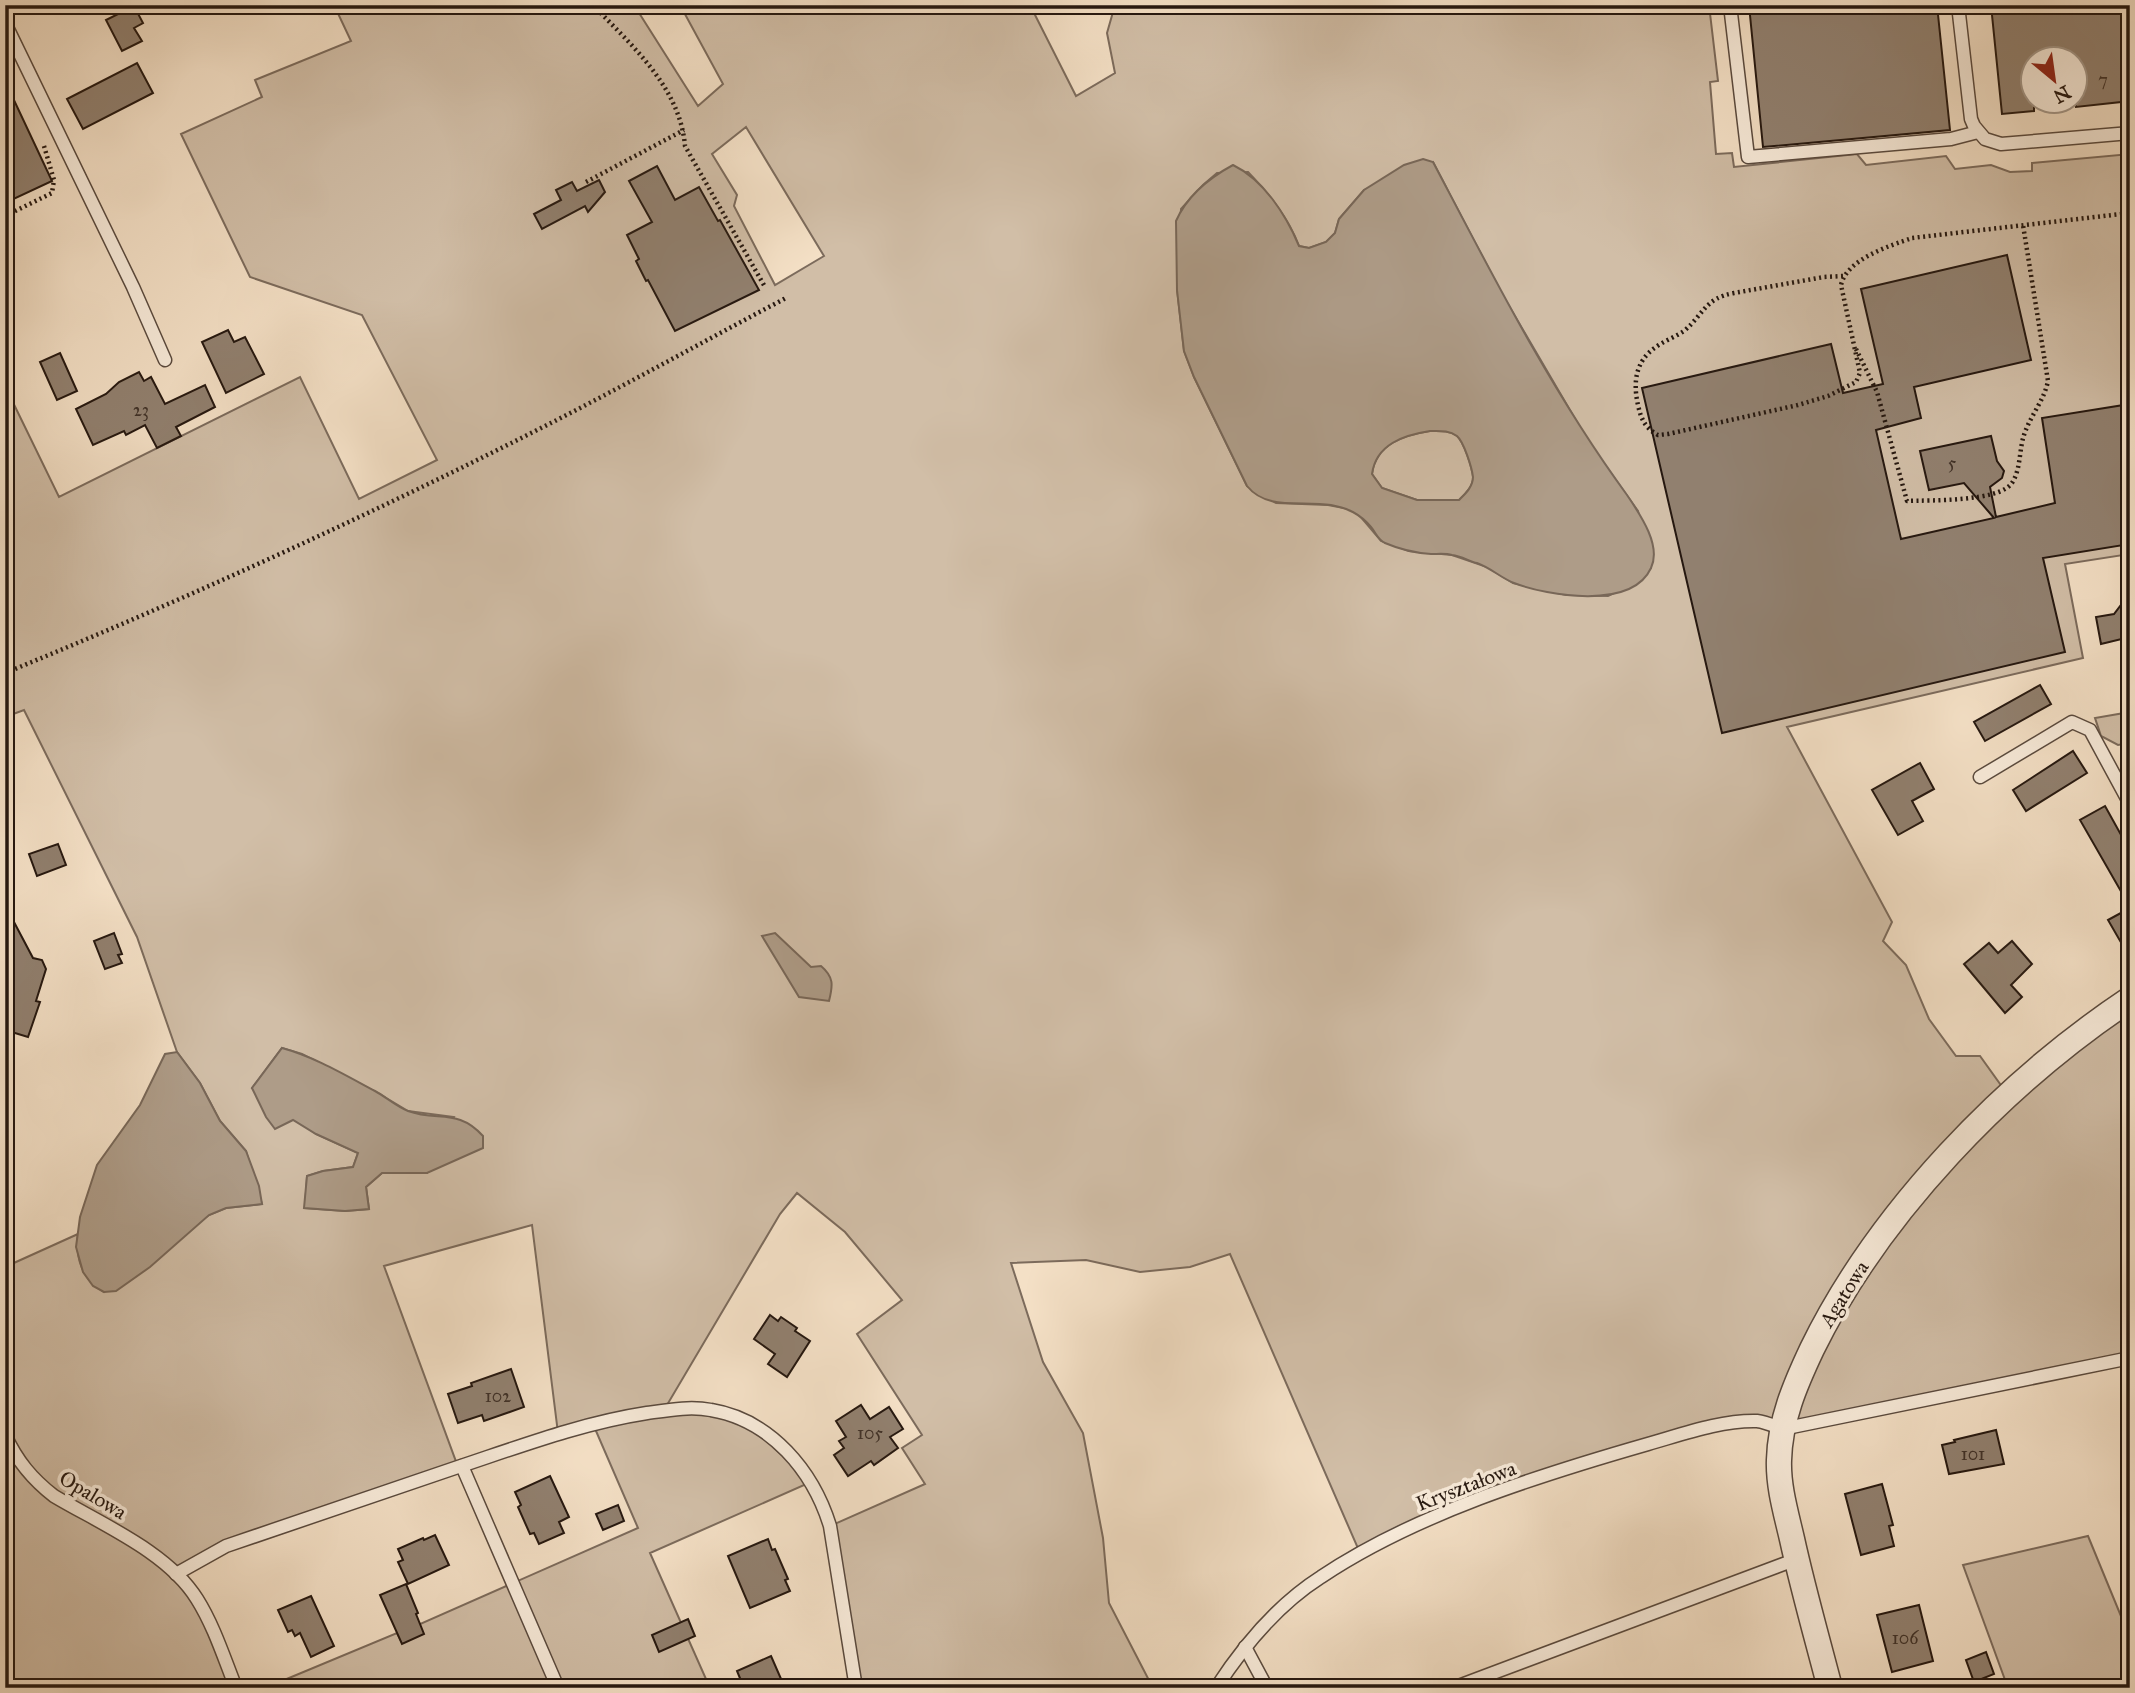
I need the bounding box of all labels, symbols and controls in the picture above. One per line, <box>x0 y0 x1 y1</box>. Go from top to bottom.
north arrow <box>2020 46 2090 116</box>
house number: 7 <box>2098 69 2108 91</box>
text: N <box>2049 80 2075 108</box>
house number: 23 <box>133 399 149 421</box>
house number: 5 <box>1948 452 1957 474</box>
street label: Agatowa <box>1813 1256 1875 1333</box>
house number: 102 <box>485 1385 511 1407</box>
house number: 105 <box>857 1422 884 1444</box>
house number: 101 <box>1961 1443 1985 1465</box>
street label: Kryształowa <box>1412 1455 1520 1517</box>
street label: Opalowa <box>55 1465 132 1525</box>
house number: 106 <box>1892 1627 1919 1649</box>

